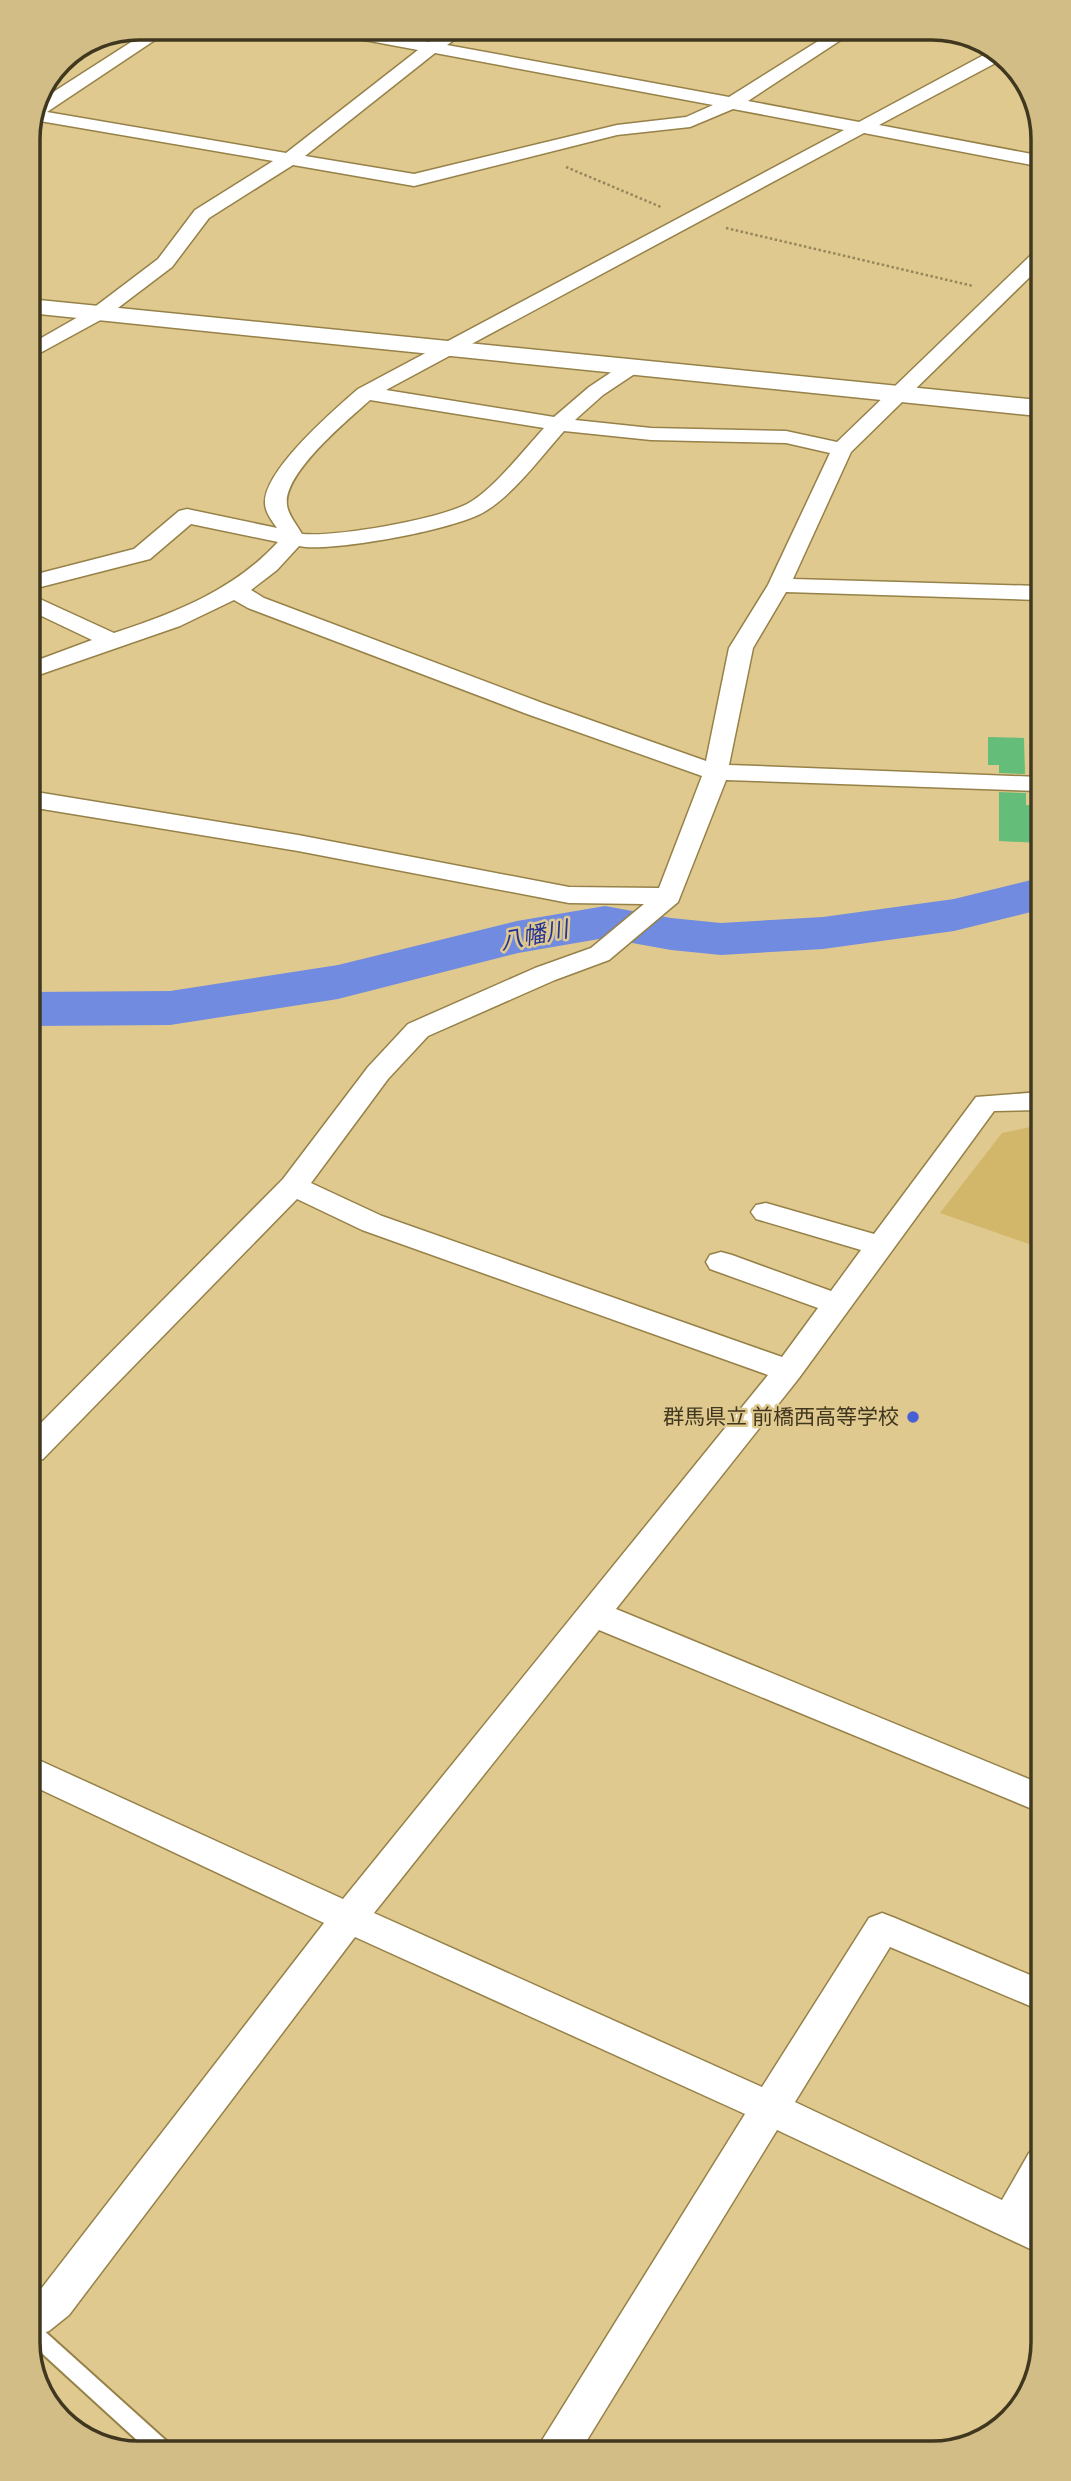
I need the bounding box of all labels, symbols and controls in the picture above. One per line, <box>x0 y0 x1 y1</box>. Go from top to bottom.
water label: 八幡川 <box>497 914 573 955</box>
place label: 群馬県立 前橋西高等学校 <box>663 1404 899 1430</box>
marker: 群馬県立 前橋西高等学校 <box>905 1409 921 1425</box>

